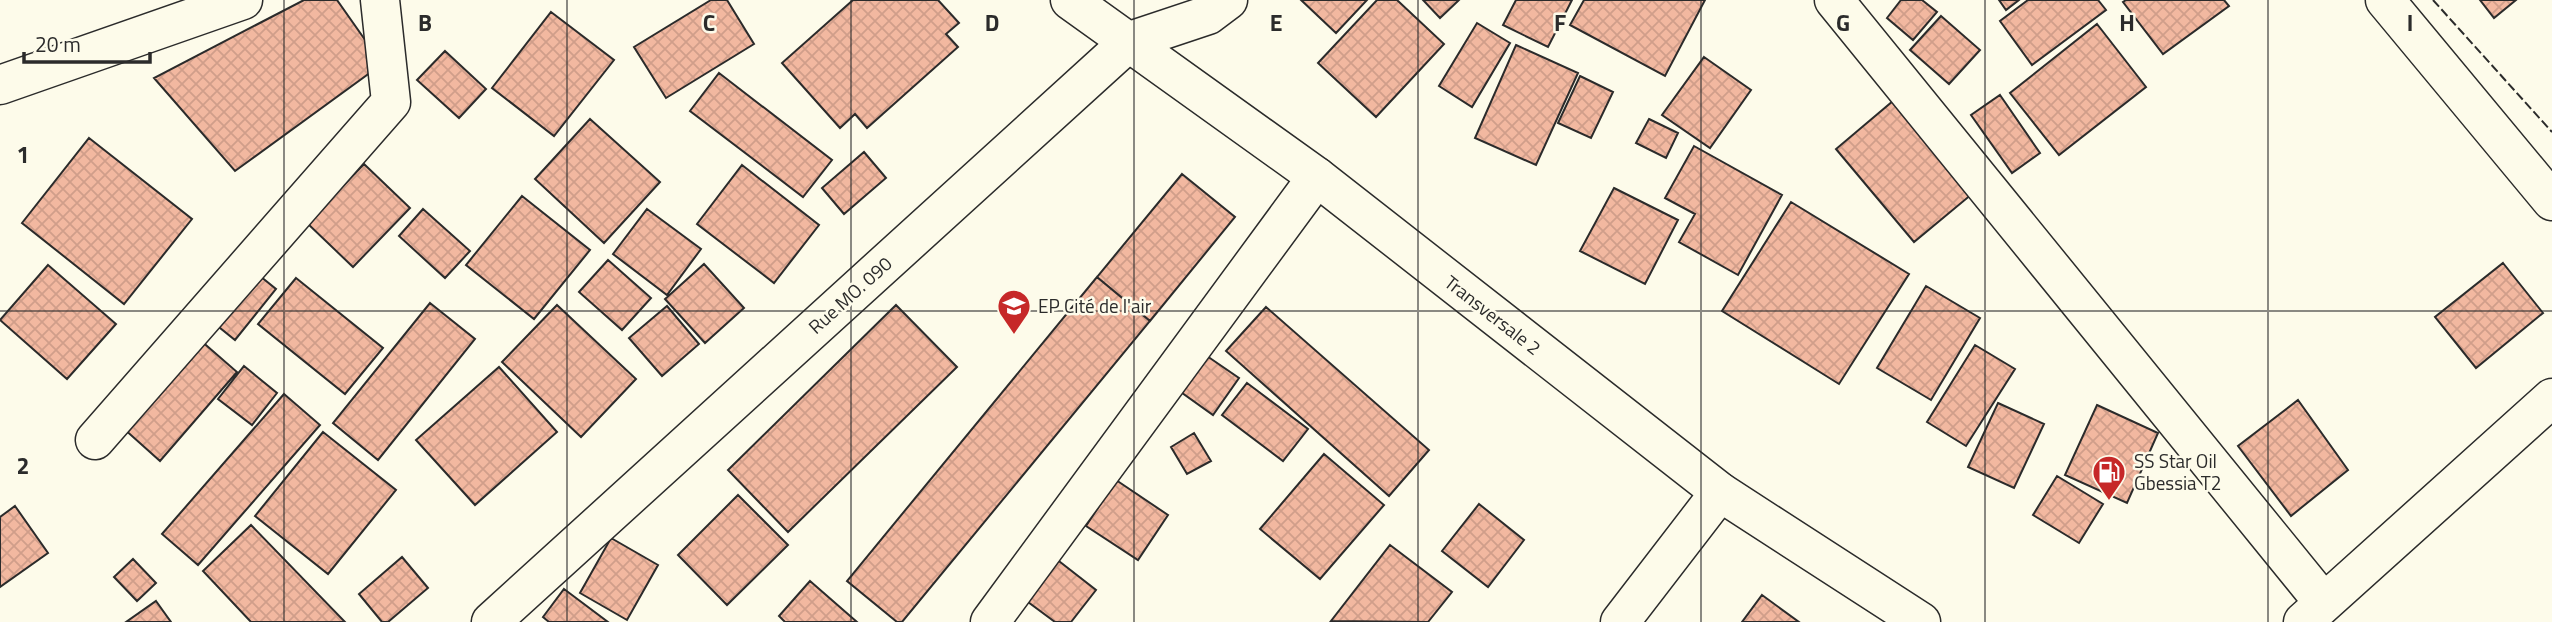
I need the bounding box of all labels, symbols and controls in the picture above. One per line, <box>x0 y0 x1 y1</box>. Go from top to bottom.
text: B <box>418 5 432 40</box>
text: C <box>703 5 715 40</box>
text: D <box>985 5 999 40</box>
text: E <box>1270 5 1282 40</box>
text: F <box>1554 5 1566 40</box>
text: G <box>1836 5 1850 40</box>
text: H <box>2119 5 2135 40</box>
text: I <box>2407 5 2413 40</box>
scale bar <box>24 21 150 65</box>
text: 20 m <box>35 28 81 60</box>
text: 1 <box>17 137 29 172</box>
street label: Rue MO. 090 <box>801 249 898 340</box>
street label: Transversale 2 <box>1439 268 1548 362</box>
school or university icon: EP Cité de l'air <box>995 287 1033 336</box>
place label: EP Cité de l'air <box>1038 291 1152 320</box>
place label: SS Star Oil Gbessia T2 <box>2134 446 2221 497</box>
text: 2 <box>17 448 29 483</box>
fuel station icon: SS Star Oil Gbessia T2 <box>2090 453 2128 502</box>

